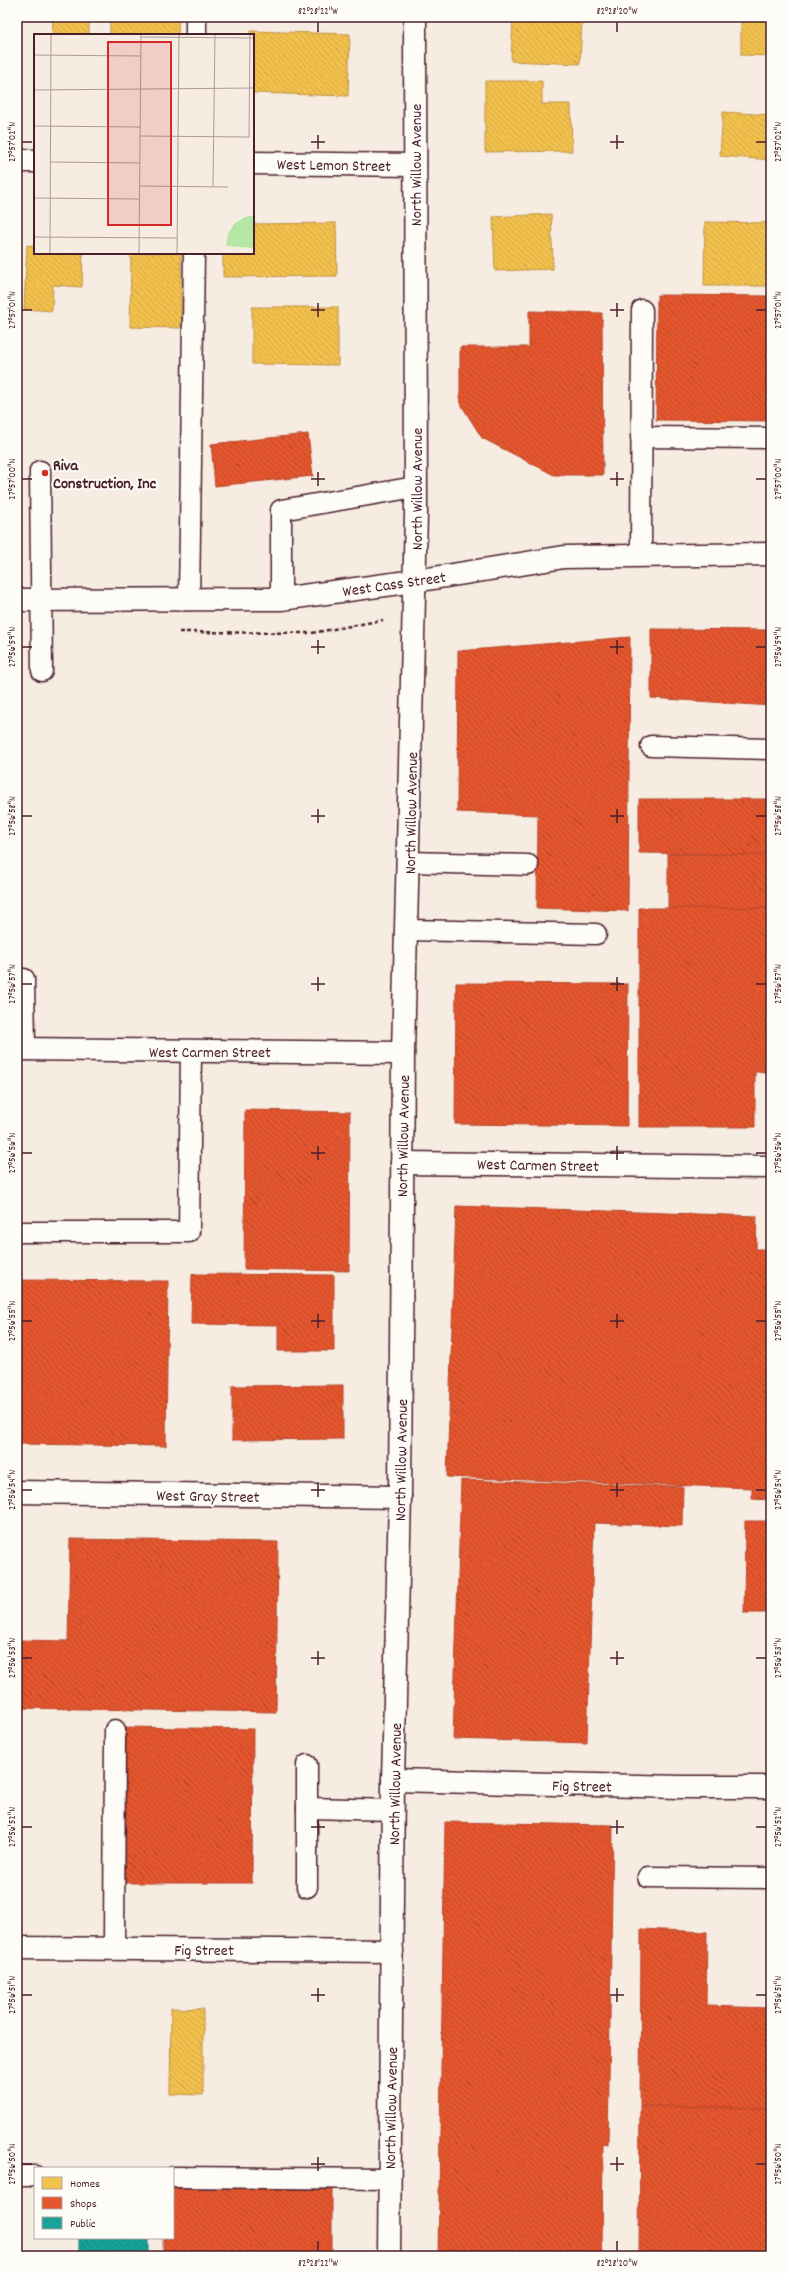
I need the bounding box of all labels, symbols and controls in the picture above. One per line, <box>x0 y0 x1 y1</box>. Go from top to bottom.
text: 82°28'22"W <box>298 5 338 19</box>
text: 82°28'20"W <box>596 5 638 19</box>
inset map <box>34 34 254 254</box>
street label: North Willow Avenue <box>406 104 429 226</box>
text: 27°57'02"N <box>6 122 20 162</box>
text: 27°57'02"N <box>772 122 786 162</box>
street label: West Lemon Street <box>277 154 391 179</box>
text: 27°57'01"N <box>6 291 20 329</box>
text: 27°57'01"N <box>772 291 786 329</box>
street label: North Willow Avenue <box>407 428 430 550</box>
place label: Riva Construction, Inc <box>53 455 157 496</box>
text: 27°57'00"N <box>6 458 20 500</box>
text: 27°57'00"N <box>772 458 786 500</box>
marker: Riva Construction, Inc <box>40 468 50 478</box>
street label: West Cass Street <box>341 567 448 604</box>
text: 27°56'59"N <box>6 627 20 667</box>
text: 27°56'59"N <box>772 627 786 667</box>
street label: North Willow Avenue <box>400 752 425 874</box>
text: 27°56'58"N <box>6 796 20 836</box>
text: 27°56'58"N <box>772 796 786 836</box>
text: 27°56'57"N <box>6 964 20 1004</box>
text: 27°56'57"N <box>772 964 786 1004</box>
street label: West Carmen Street <box>149 1042 271 1065</box>
street label: North Willow Avenue <box>392 1075 417 1197</box>
text: 27°56'56"N <box>6 1132 20 1173</box>
text: 27°56'56"N <box>772 1132 786 1173</box>
street label: West Carmen Street <box>477 1154 599 1179</box>
text: 27°56'55"N <box>6 1301 20 1341</box>
text: 27°56'55"N <box>772 1301 786 1341</box>
street label: North Willow Avenue <box>390 1399 415 1521</box>
text: 27°56'54"N <box>6 1470 20 1510</box>
text: 27°56'54"N <box>772 1470 786 1510</box>
street label: West Gray Street <box>156 1485 260 1510</box>
text: 27°56'53"N <box>6 1638 20 1678</box>
text: 27°56'53"N <box>772 1638 786 1678</box>
street label: North Willow Avenue <box>384 1723 409 1845</box>
street label: Fig Street <box>552 1775 612 1800</box>
text: 27°56'52"N <box>6 1807 20 1847</box>
text: 27°56'52"N <box>772 1807 786 1847</box>
street label: Fig Street <box>174 1940 234 1963</box>
text: 27°56'51"N <box>6 1976 20 2014</box>
text: 27°56'51"N <box>772 1976 786 2014</box>
street label: North Willow Avenue <box>380 2047 405 2169</box>
text: 27°56'50"N <box>6 2143 20 2185</box>
text: 27°56'50"N <box>772 2143 786 2185</box>
legend <box>34 2167 174 2239</box>
text: Homes <box>70 2176 100 2193</box>
text: Shops <box>70 2196 97 2213</box>
text: Public <box>70 2216 96 2233</box>
text: 82°28'22"W <box>298 2257 338 2271</box>
text: 82°28'20"W <box>596 2257 638 2271</box>

